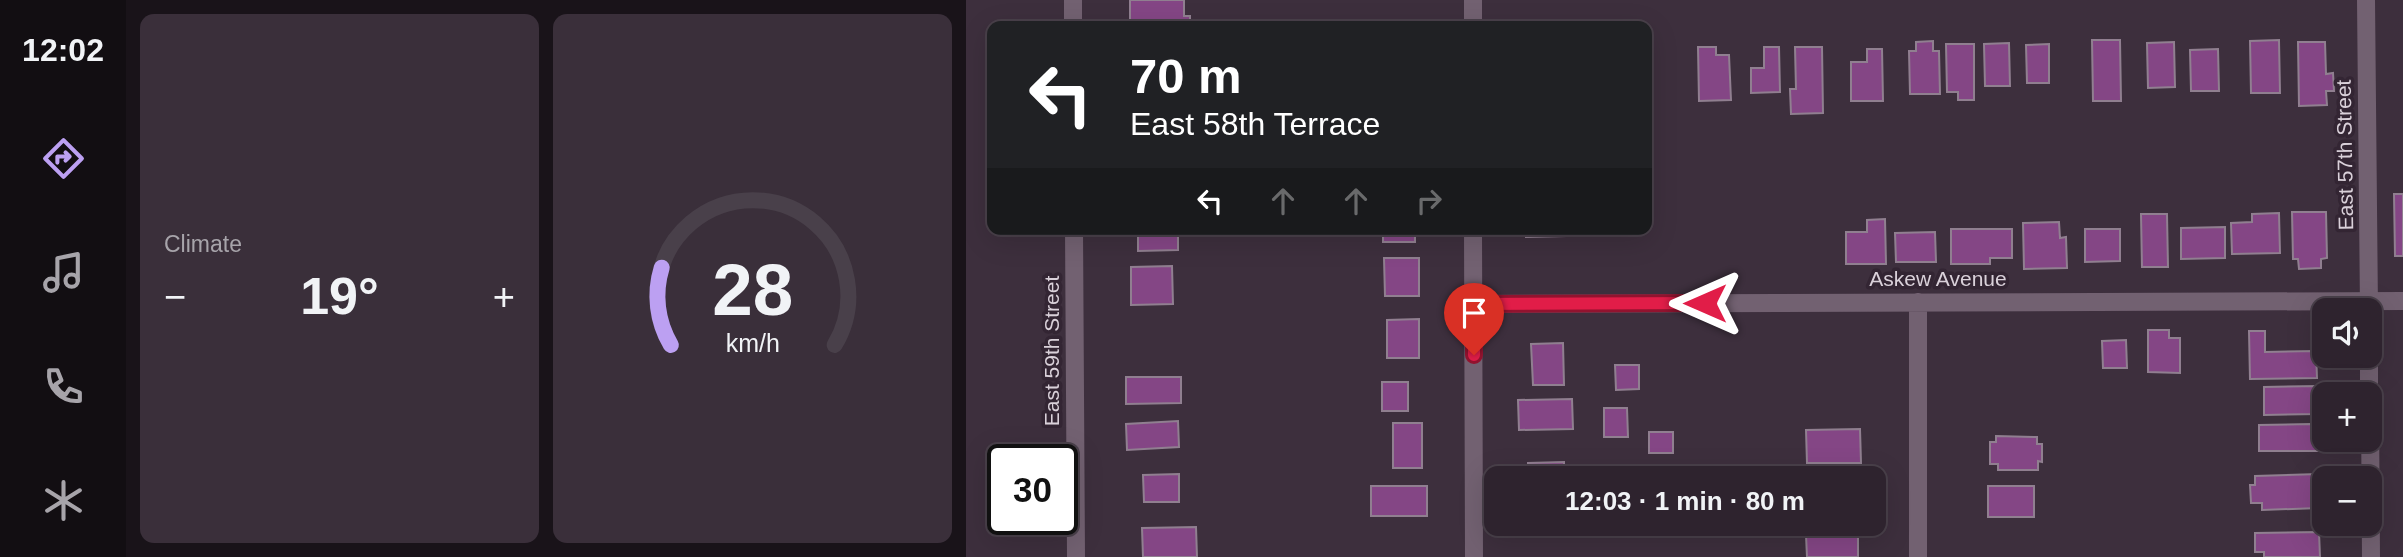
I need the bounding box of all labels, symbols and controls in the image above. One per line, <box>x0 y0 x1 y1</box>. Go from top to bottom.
text: 12:02 <box>22 32 104 68</box>
icon: left <box>1015 49 1106 140</box>
text: 70 m <box>1130 49 1242 103</box>
street label: East 57th Street <box>2332 79 2357 230</box>
text: East 58th Terrace <box>1130 106 1380 142</box>
icon: directions <box>39 134 88 183</box>
icon: left <box>1191 182 1229 220</box>
icon: ahead <box>1264 182 1302 220</box>
icon: ahead <box>1337 182 1375 220</box>
icon: right <box>1410 182 1448 220</box>
text: Climate <box>164 231 242 257</box>
icon: music <box>39 248 88 297</box>
text: 28 <box>712 249 793 330</box>
position arrow <box>1668 266 1742 340</box>
text: 19° <box>300 267 379 325</box>
street label: Askew Avenue <box>1869 267 2007 290</box>
text: − <box>164 276 186 318</box>
text: + <box>493 276 515 318</box>
street label: East 59th Street <box>1040 276 1063 426</box>
pin <box>1444 283 1504 355</box>
icon: arrive <box>1455 294 1493 332</box>
map controls <box>2312 298 2382 536</box>
button: sound <box>2312 298 2382 368</box>
text: km/h <box>725 328 780 356</box>
icon: phone <box>39 362 88 411</box>
button: + <box>2312 382 2382 452</box>
speed limit sign: 30 <box>987 444 1078 535</box>
button: − <box>2312 466 2382 536</box>
icon: climate <box>39 476 88 525</box>
text: 12:03 · 1 min · 80 m <box>1565 486 1805 516</box>

